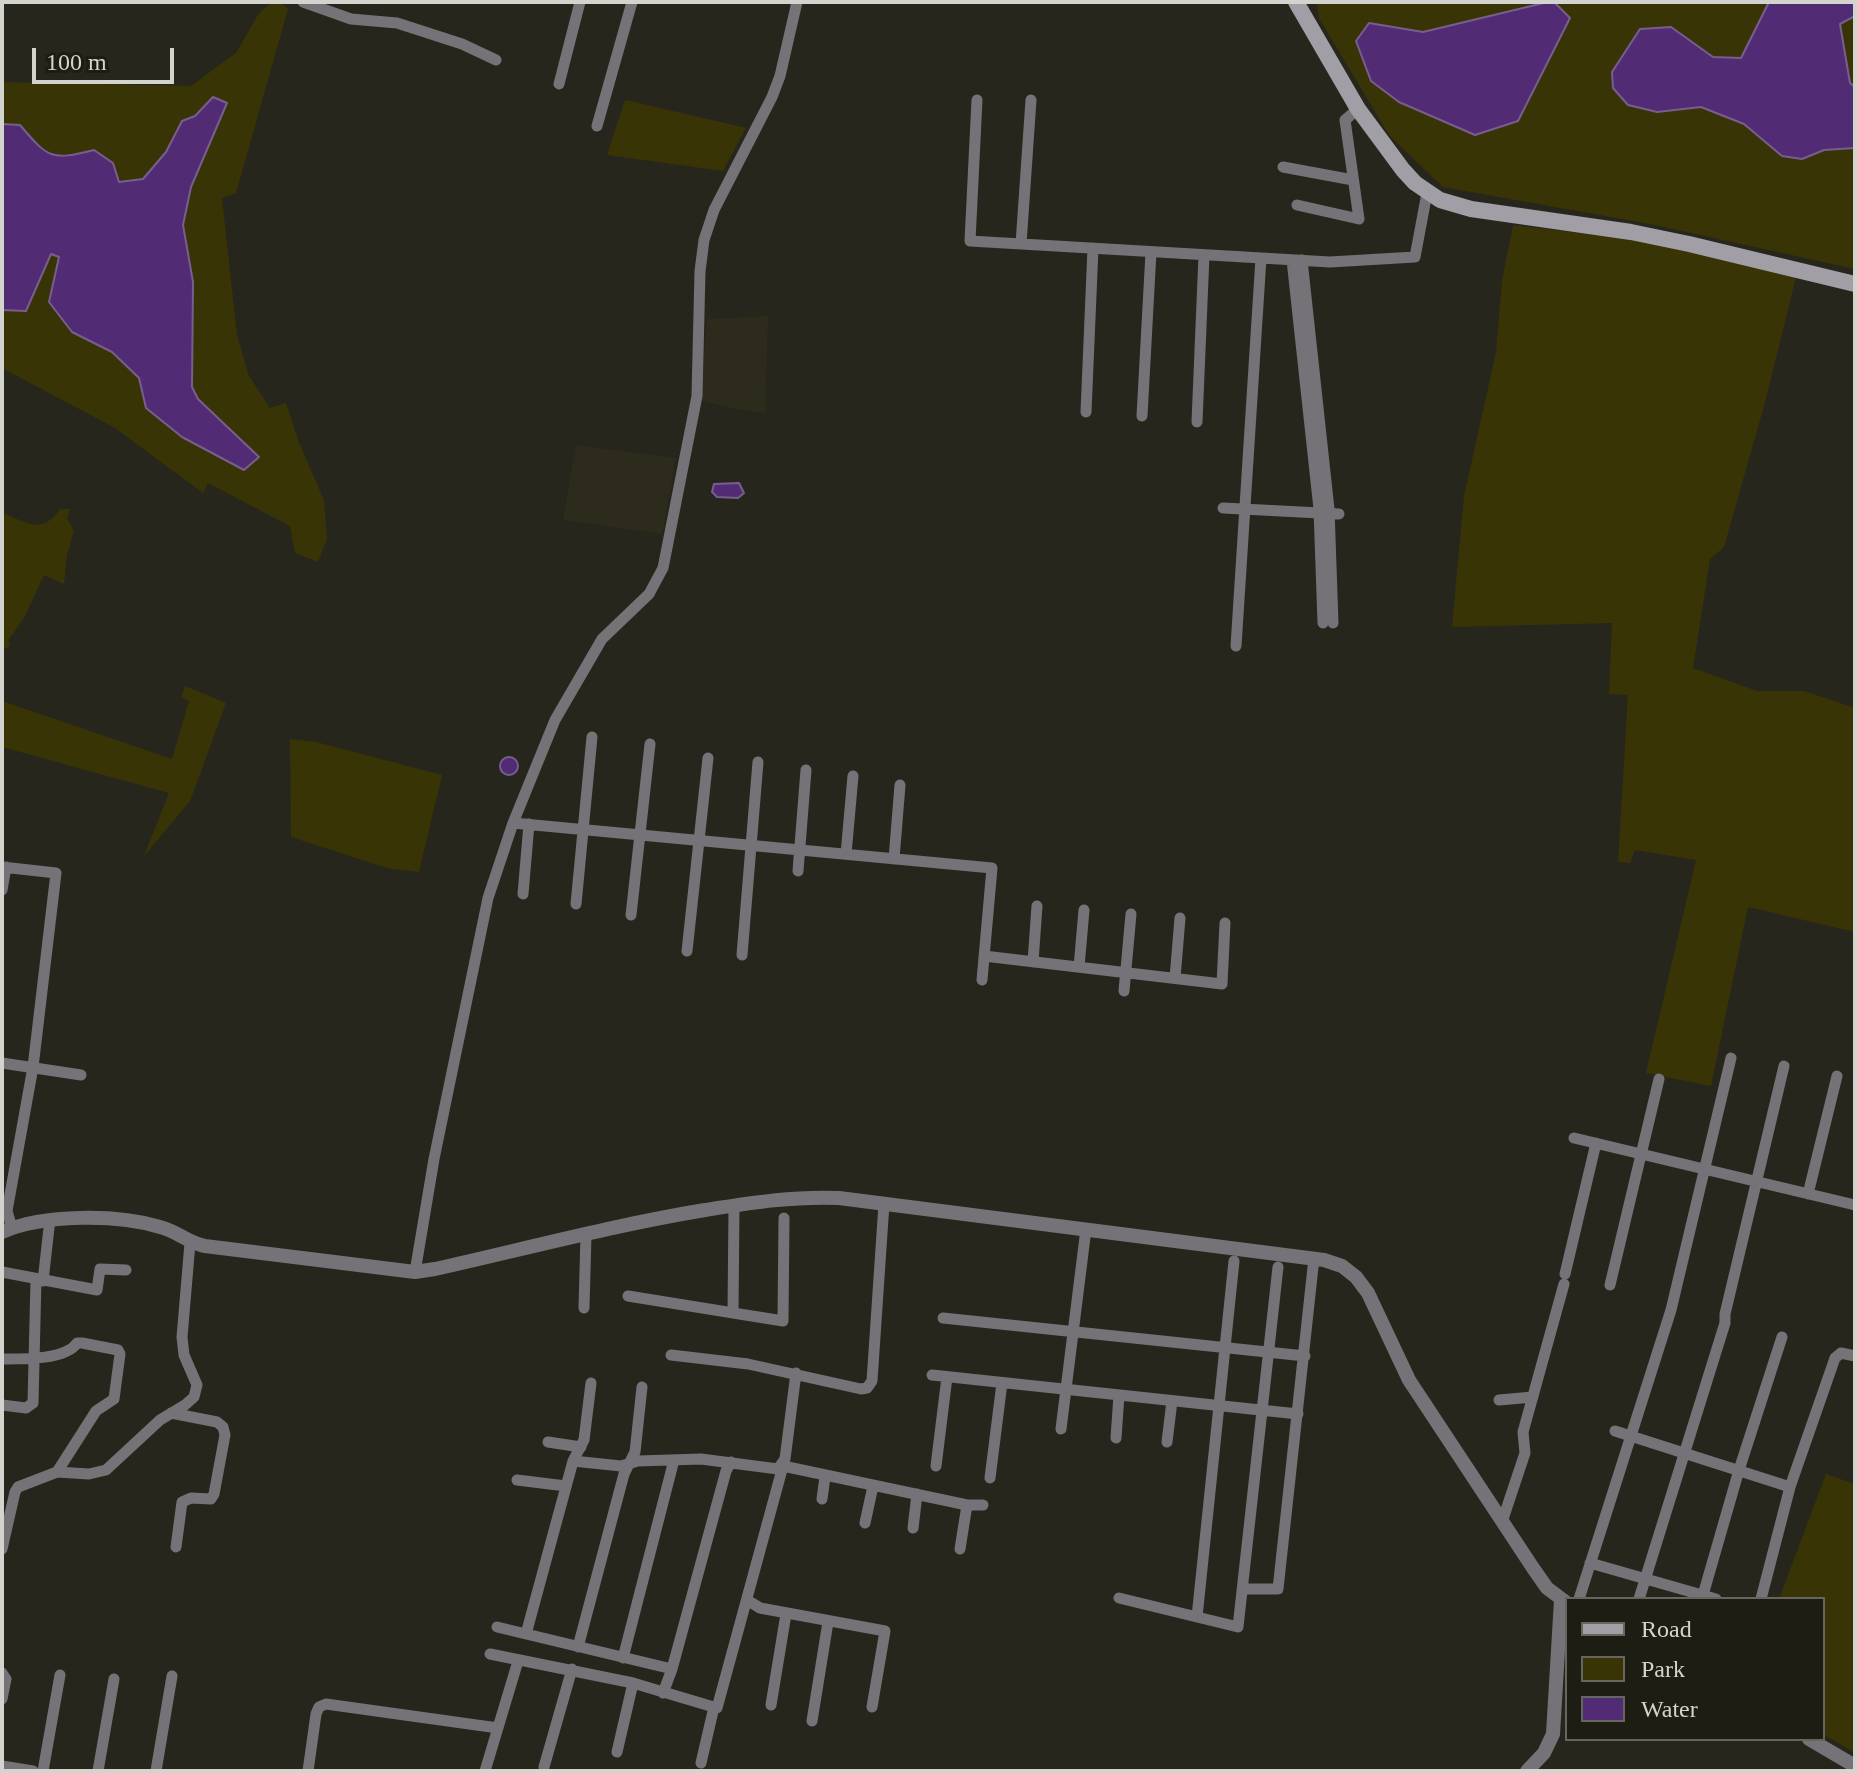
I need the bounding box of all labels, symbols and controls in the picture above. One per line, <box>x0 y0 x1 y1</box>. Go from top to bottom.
scale bar <box>36 32 178 82</box>
text: 100 m <box>46 49 107 75</box>
legend <box>1565 1597 1825 1741</box>
text: Road <box>1641 1616 1692 1642</box>
text: Park <box>1641 1656 1685 1682</box>
text: Water <box>1641 1696 1698 1722</box>

